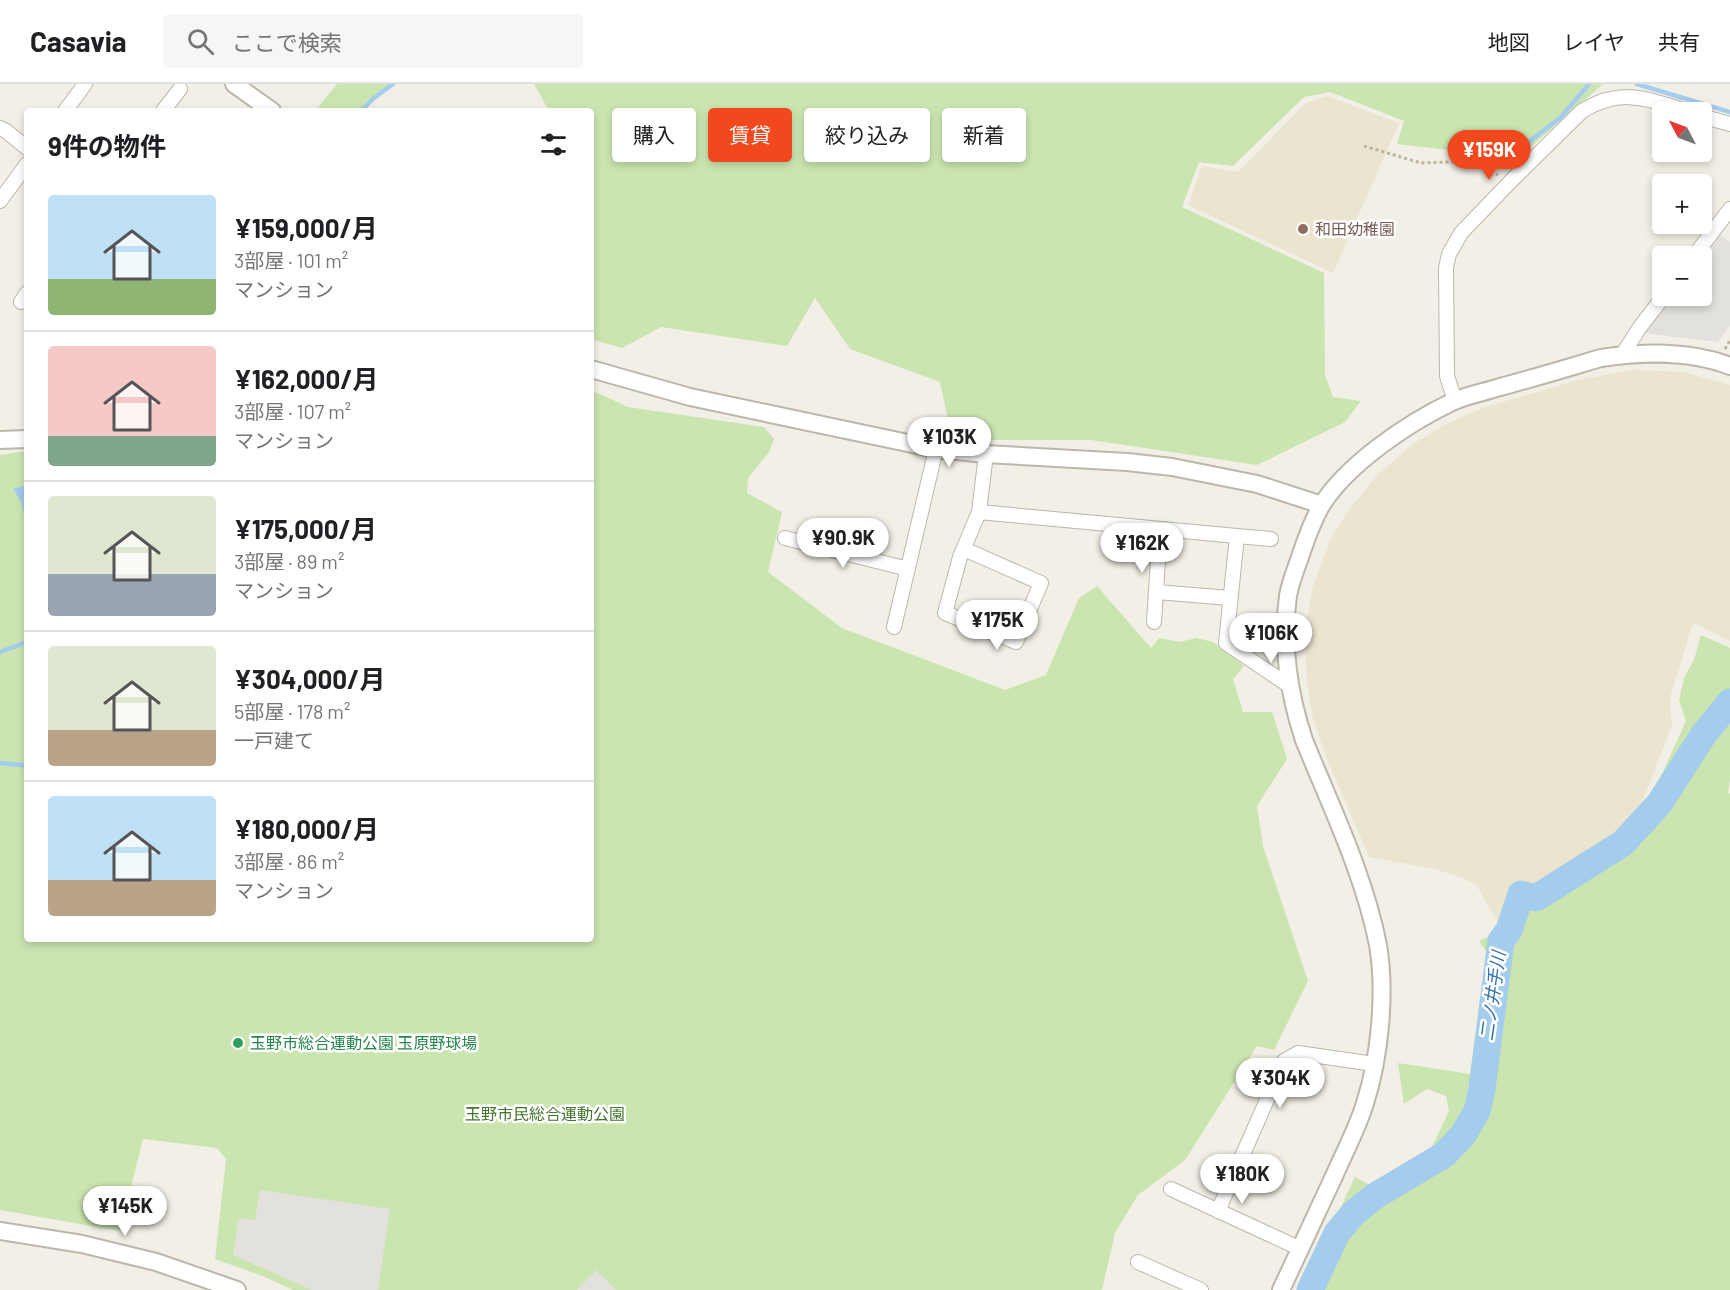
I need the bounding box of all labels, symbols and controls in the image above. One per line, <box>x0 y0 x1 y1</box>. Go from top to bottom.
search box <box>163 14 583 68</box>
text: Casavia <box>30 24 127 58</box>
icon: search <box>184 25 217 58</box>
text: ここで検索 <box>232 29 342 55</box>
text: 地図 <box>1488 29 1530 54</box>
text: レイヤ <box>1563 29 1625 54</box>
text: 共有 <box>1658 29 1700 54</box>
north arrow <box>1652 102 1712 162</box>
map controls <box>1652 102 1712 306</box>
chip: 購入 <box>612 108 696 162</box>
chip: 賃貸 <box>708 108 792 162</box>
chip: 絞り込み <box>804 108 930 162</box>
chip: 新着 <box>942 108 1026 162</box>
icon: filters <box>537 128 570 161</box>
text: 9件の物件 <box>48 130 166 161</box>
pin: ¥159K <box>1447 130 1531 181</box>
text: ¥159K <box>1462 137 1516 161</box>
button: + <box>1652 174 1712 234</box>
text: ¥159,000/月 <box>234 212 378 243</box>
icon: home <box>96 219 168 291</box>
place label: 和田幼稚園 <box>1315 219 1395 238</box>
marker: 和田幼稚園 <box>1296 222 1310 236</box>
button: − <box>1652 246 1712 306</box>
text: 3部屋 · 101 m² <box>234 248 348 272</box>
text: マンション <box>234 277 334 301</box>
text: ¥162,000/月 <box>234 363 379 394</box>
icon: home <box>96 370 168 442</box>
text: 3部屋 · 107 m² <box>234 399 351 423</box>
pin: ¥103K <box>907 417 991 468</box>
text: ¥103K <box>921 424 977 448</box>
text: マンション <box>234 428 334 452</box>
text: ¥175,000/月 <box>234 513 377 544</box>
pin: ¥90.9K <box>794 518 892 569</box>
icon: home <box>96 520 168 592</box>
pin: ¥162K <box>1100 523 1184 574</box>
text: ¥90.9K <box>811 525 875 549</box>
text: ¥162K <box>1114 530 1170 554</box>
text: 3部屋 · 89 m² <box>234 549 344 573</box>
text: マンション <box>234 578 334 602</box>
pin: ¥175K <box>955 600 1039 651</box>
text: ¥175K <box>970 607 1024 631</box>
pin: ¥106K <box>1229 613 1313 664</box>
text: ¥106K <box>1243 620 1299 644</box>
text: ¥304,000/月 <box>234 663 385 694</box>
icon: home <box>96 670 168 742</box>
text: 5部屋 · 178 m² <box>234 699 350 723</box>
text: 一戸建て <box>234 728 314 752</box>
text: ¥180,000/月 <box>234 813 379 844</box>
icon: home <box>96 820 168 892</box>
text: 3部屋 · 86 m² <box>234 849 344 873</box>
text: マンション <box>234 878 334 902</box>
water label: 二ノ井手川 <box>1475 948 1509 1042</box>
place label: 玉野市総合運動公園 玉原野球場 <box>250 1033 477 1052</box>
marker: 玉野市総合運動公園 玉原野球場 <box>231 1036 245 1050</box>
pin: ¥304K <box>1238 1058 1322 1109</box>
text: ¥304K <box>1250 1065 1310 1089</box>
park label: 玉野市民総合運動公園 <box>465 1104 625 1123</box>
pin: ¥180K <box>1200 1154 1284 1205</box>
text: ¥180K <box>1214 1161 1270 1185</box>
pin: ¥145K <box>83 1186 167 1237</box>
text: ¥145K <box>97 1193 153 1217</box>

